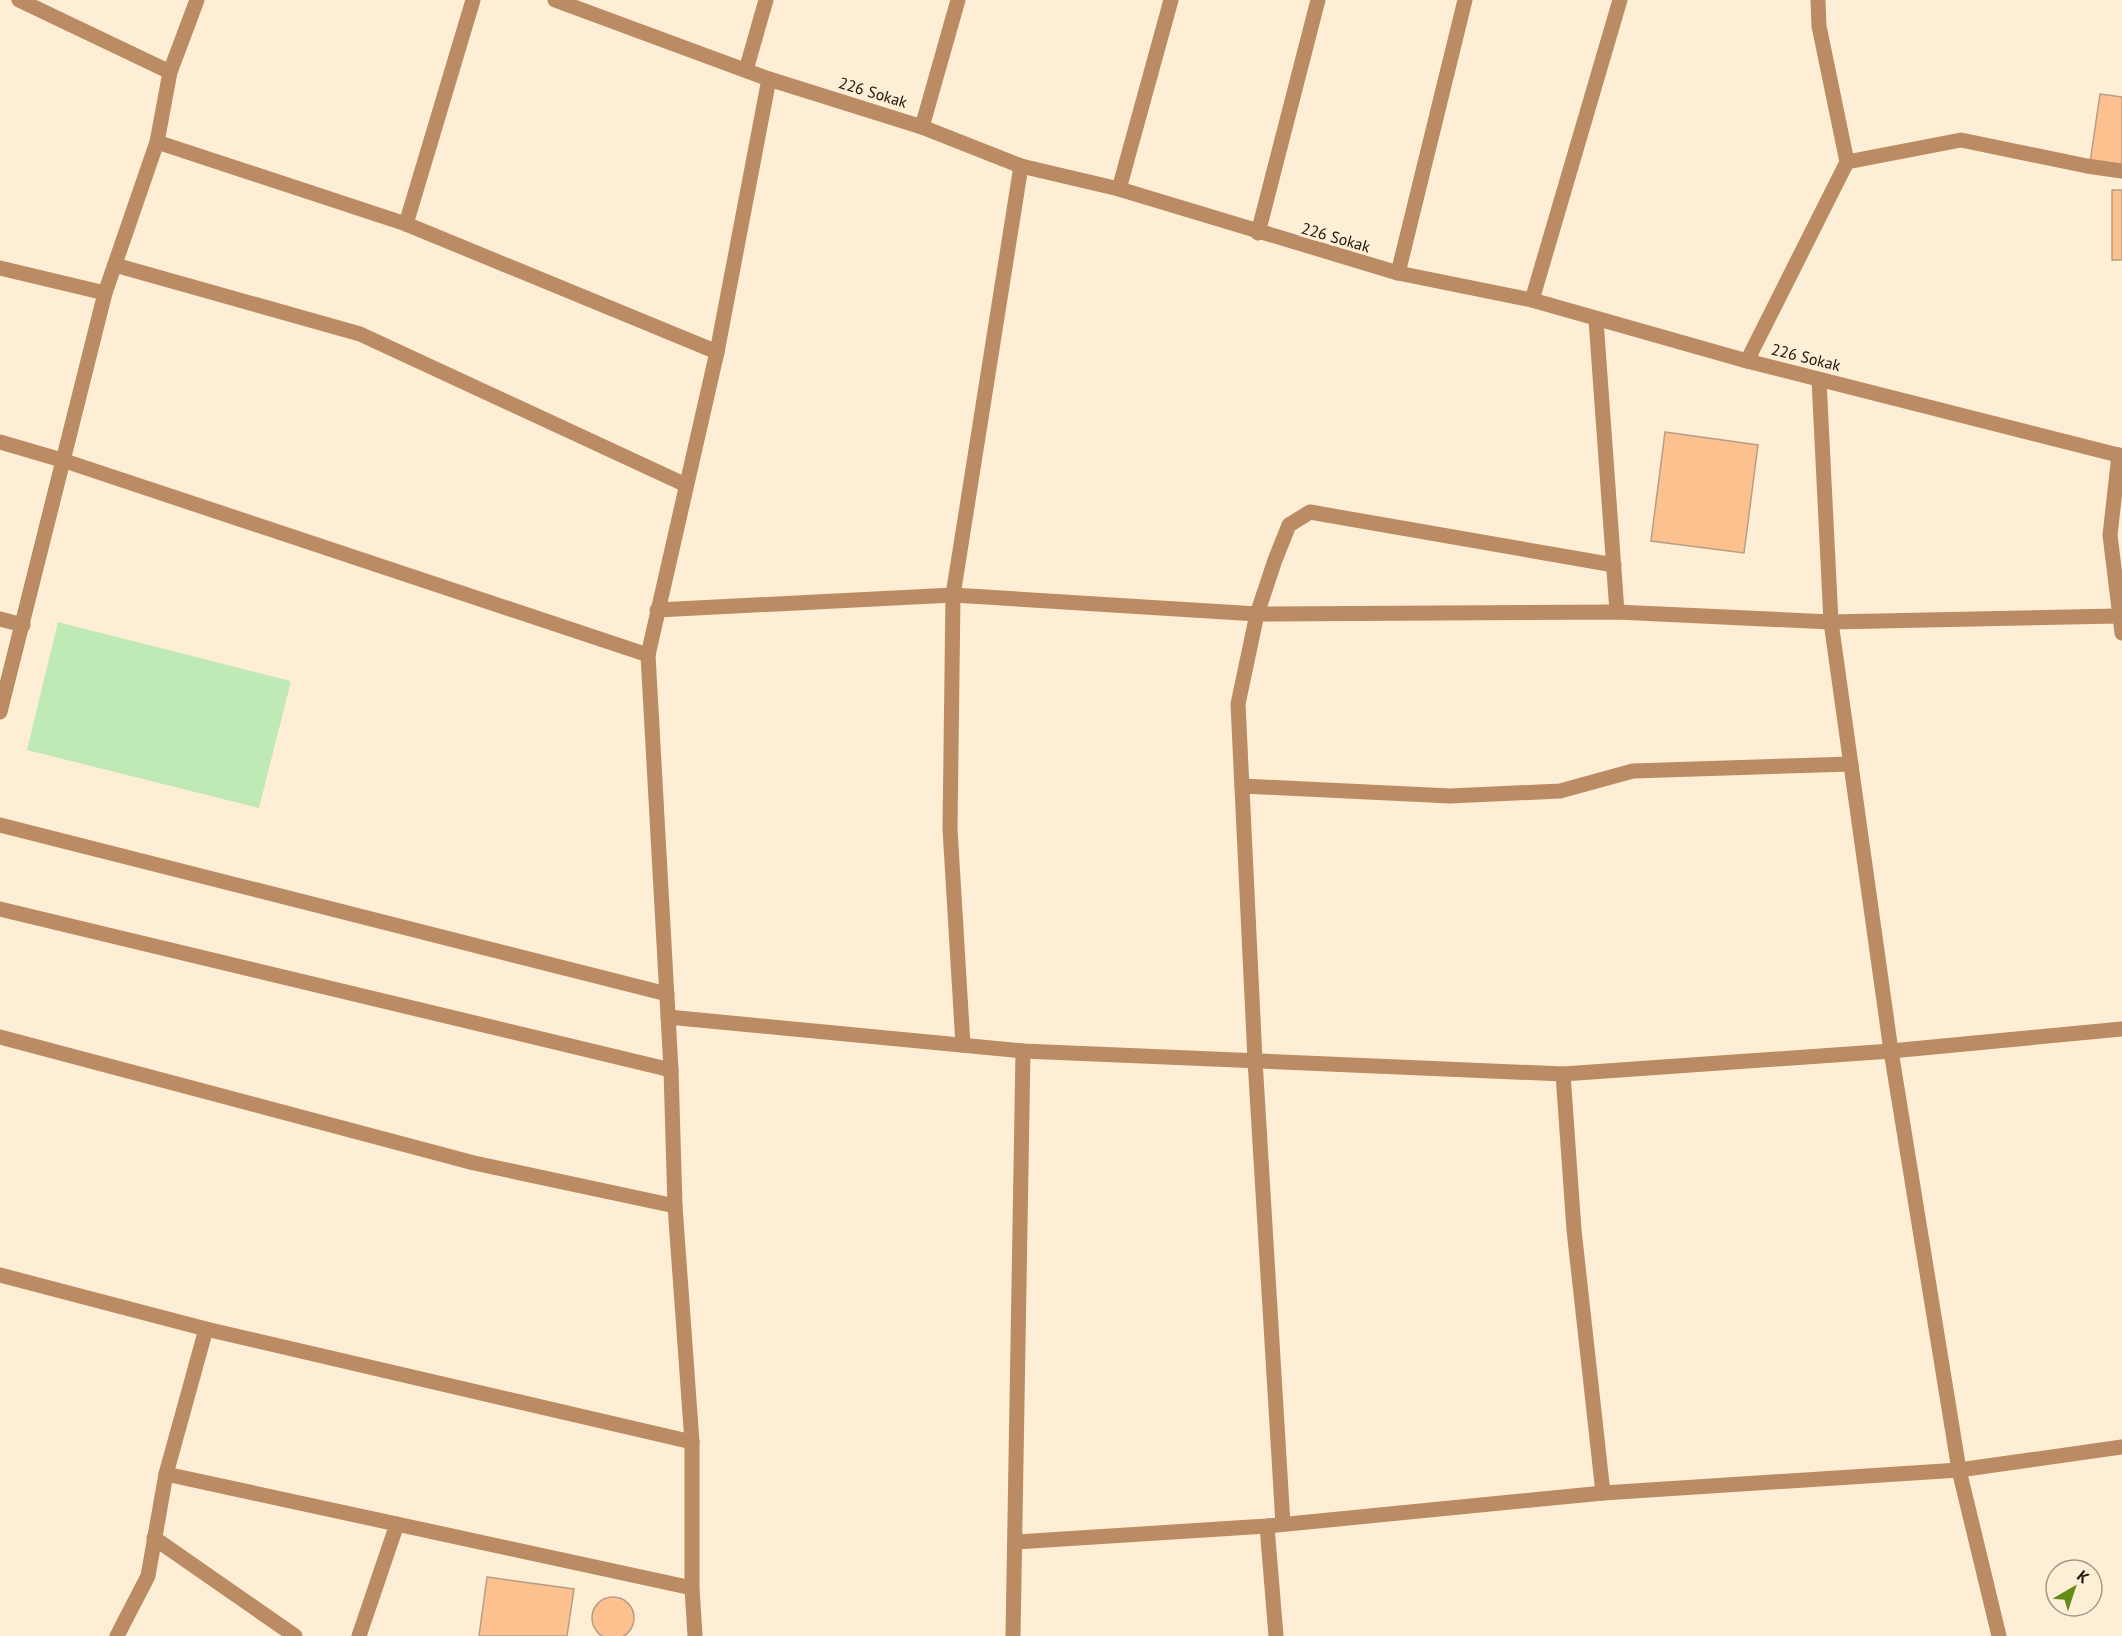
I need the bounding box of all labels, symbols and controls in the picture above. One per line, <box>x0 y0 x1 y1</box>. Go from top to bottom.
street label: 226 Sokak <box>836 72 910 112</box>
street label: 226 Sokak <box>1299 218 1373 256</box>
street label: 226 Sokak <box>1769 339 1843 375</box>
north arrow <box>2044 1558 2104 1618</box>
text: K <box>2073 1565 2094 1587</box>

